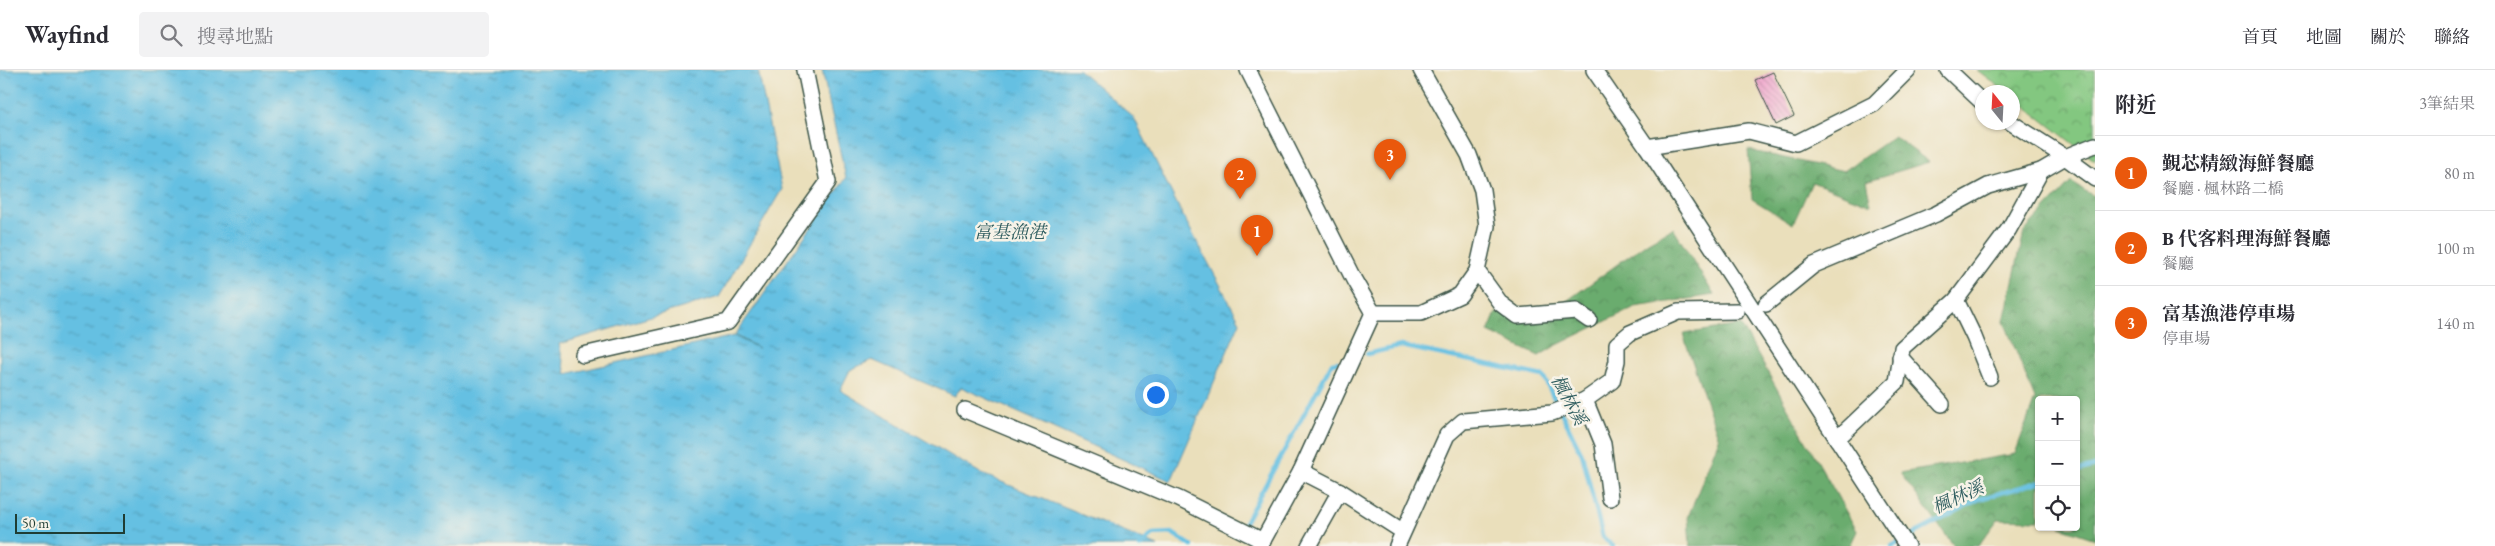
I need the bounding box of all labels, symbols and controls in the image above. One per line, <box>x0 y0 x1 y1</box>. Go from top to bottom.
search box <box>139 12 489 57</box>
text: Wayfind <box>25 19 109 50</box>
icon: search <box>157 21 185 49</box>
text: 搜尋地點 <box>197 24 273 49</box>
text: 首頁 <box>2242 25 2278 48</box>
text: 地圖 <box>2306 25 2342 48</box>
text: 關於 <box>2370 25 2406 48</box>
text: 聯絡 <box>2434 25 2470 48</box>
north arrow <box>1975 85 2020 130</box>
text: 附近 <box>2115 91 2157 118</box>
text: 3筆結果 <box>2419 93 2475 114</box>
pin: 3 <box>1374 139 1406 180</box>
text: 覲芯精緻海鮮餐廳 <box>2162 151 2314 176</box>
pin: 2 <box>1224 158 1256 199</box>
text: 1 <box>2127 163 2135 184</box>
text: 80 m <box>2444 163 2475 184</box>
text: 餐廳 · 楓林路二橋 <box>2162 178 2284 199</box>
pin: 1 <box>1241 215 1273 256</box>
water label: 富基漁港 <box>974 220 1048 243</box>
text: B 代客料理海鮮餐廳 <box>2162 226 2330 251</box>
text: 2 <box>2127 238 2135 259</box>
text: 100 m <box>2436 238 2475 259</box>
text: 餐廳 <box>2162 253 2194 274</box>
text: 富基漁港停車場 <box>2162 301 2295 326</box>
text: 3 <box>2127 313 2135 334</box>
text: 140 m <box>2436 313 2475 334</box>
text: 停車場 <box>2162 328 2210 349</box>
water label: 楓林溪 <box>1547 371 1593 431</box>
your location <box>1143 382 1169 408</box>
map controls <box>2035 396 2080 531</box>
button: + <box>2035 396 2080 441</box>
button: − <box>2035 441 2080 486</box>
water label: 楓林溪 <box>1928 474 1989 518</box>
button: locate <box>2035 486 2080 531</box>
scale bar <box>15 511 125 534</box>
text: 50 m <box>22 514 49 532</box>

